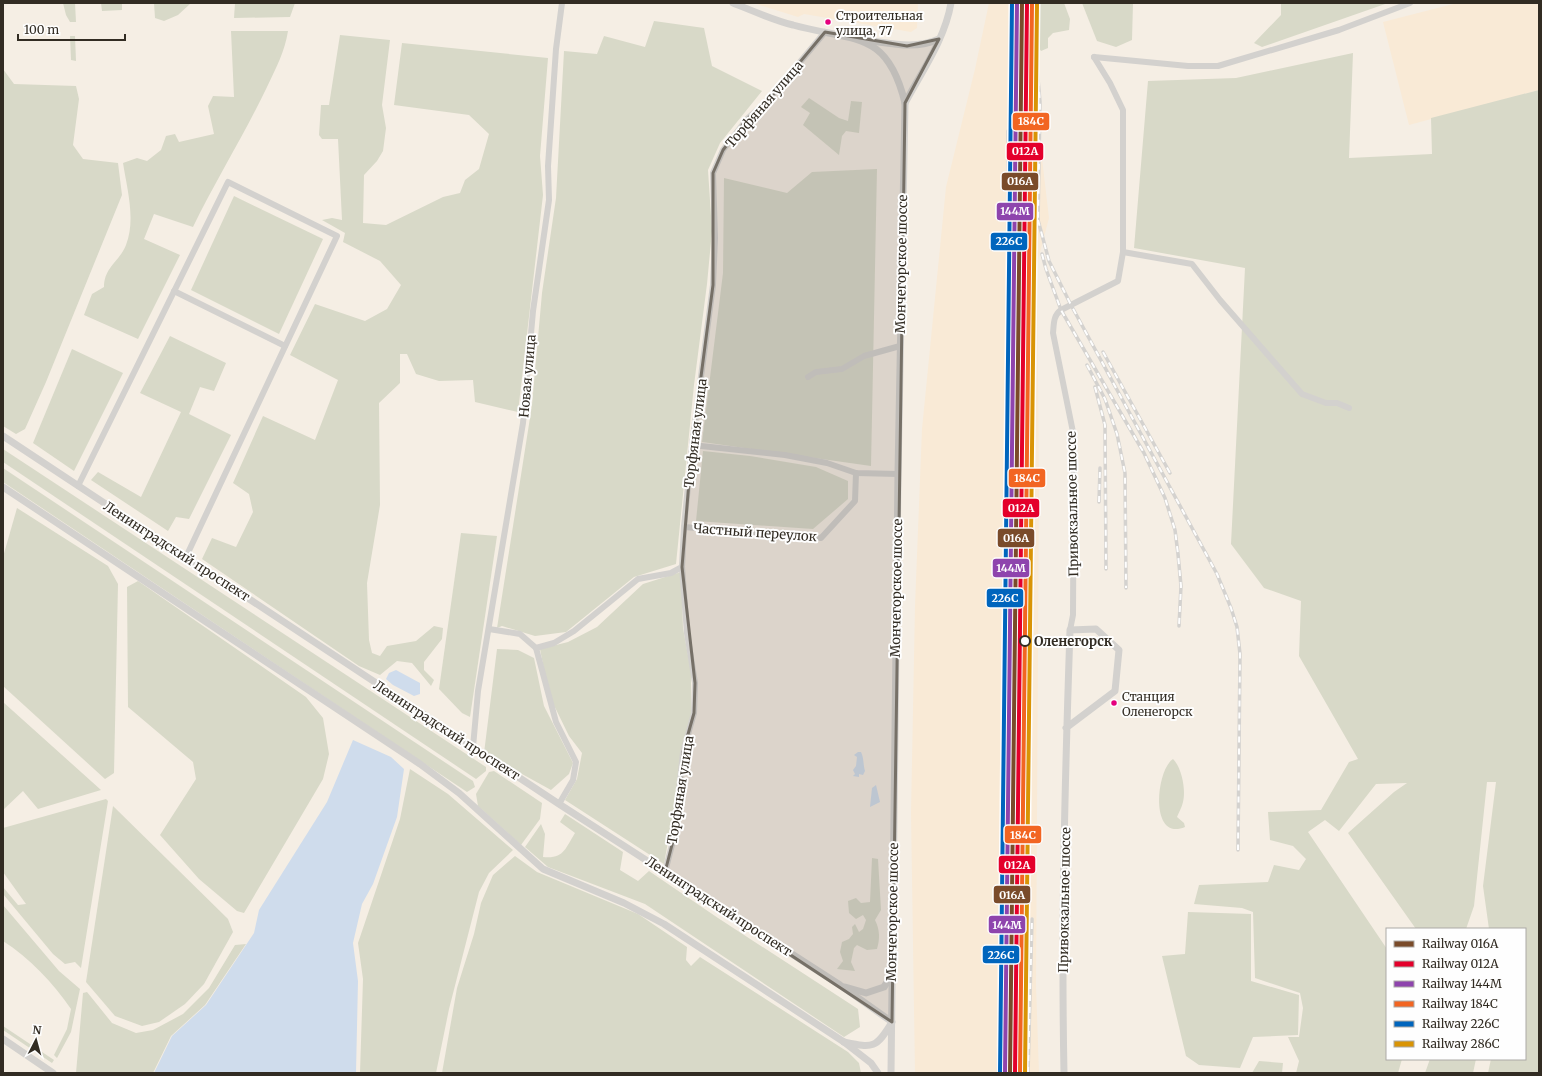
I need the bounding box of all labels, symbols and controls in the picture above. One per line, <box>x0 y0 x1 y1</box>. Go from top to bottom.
place label: Строительная улица, 77 <box>836 8 923 38</box>
scale bar <box>18 16 125 42</box>
marker: Строительная улица, 77 <box>823 17 833 27</box>
text: 100 m <box>24 22 59 37</box>
street label: Торфяная улица <box>722 57 807 151</box>
line badge: 184С <box>1012 112 1050 131</box>
text: 184С <box>1018 114 1044 128</box>
line badge: 012А <box>1006 142 1044 161</box>
text: 012А <box>1012 144 1038 158</box>
line badge: 016А <box>1001 172 1039 191</box>
text: 016А <box>1007 174 1033 188</box>
street label: Мончегорское шоссе <box>892 194 911 334</box>
line badge: 144М <box>996 202 1034 221</box>
text: 144М <box>1000 204 1031 218</box>
line badge: 226С <box>990 232 1028 251</box>
text: 226С <box>995 234 1023 248</box>
street label: Новая улица <box>515 334 540 418</box>
street label: Торфяная улица <box>680 377 711 489</box>
street label: Привокзальное шоссе <box>1063 431 1082 577</box>
line badge: 184С <box>1008 468 1046 488</box>
text: 184С <box>1014 471 1040 485</box>
street label: Ленинградский проспект <box>100 498 253 605</box>
line badge: 012А <box>1002 498 1040 518</box>
text: 012А <box>1008 501 1034 515</box>
street label: Мончегорское шоссе <box>887 518 906 658</box>
street label: Частный переулок <box>693 520 818 545</box>
line badge: 016А <box>997 528 1035 548</box>
text: 016А <box>1003 531 1029 545</box>
line badge: 144М <box>992 558 1030 578</box>
text: 144М <box>996 561 1027 575</box>
line badge: 226С <box>986 588 1024 608</box>
text: 226С <box>991 591 1019 605</box>
place label: Оленегорск <box>1034 633 1113 650</box>
marker: Оленегорск <box>1019 635 1031 647</box>
street label: Ленинградский проспект <box>370 677 523 784</box>
place label: Станция Оленегорск <box>1122 689 1193 719</box>
marker: Станция Оленегорск <box>1109 698 1119 708</box>
street label: Торфяная улица <box>663 734 697 846</box>
line badge: 184С <box>1004 825 1042 844</box>
street label: Привокзальное шоссе <box>1055 827 1074 973</box>
text: 184С <box>1010 828 1036 842</box>
street label: Мончегорское шоссе <box>883 842 902 982</box>
street label: Ленинградский проспект <box>642 853 795 960</box>
line badge: 012А <box>998 855 1036 874</box>
text: 012А <box>1004 858 1030 872</box>
line badge: 016А <box>993 885 1031 904</box>
text: 016А <box>999 888 1025 902</box>
line badge: 144М <box>988 915 1026 934</box>
text: 144М <box>992 918 1023 932</box>
legend <box>1386 928 1526 1060</box>
text: Railway 016А <box>1422 936 1499 951</box>
line badge: 226С <box>982 945 1020 964</box>
text: 226С <box>987 948 1015 962</box>
text: Railway 012А <box>1422 956 1499 971</box>
text: Railway 144М <box>1422 976 1502 991</box>
text: Railway 184С <box>1422 996 1498 1011</box>
text: Railway 226С <box>1422 1016 1499 1031</box>
north arrow <box>16 1020 56 1060</box>
text: N <box>32 1023 42 1038</box>
text: Railway 286С <box>1422 1036 1500 1051</box>

